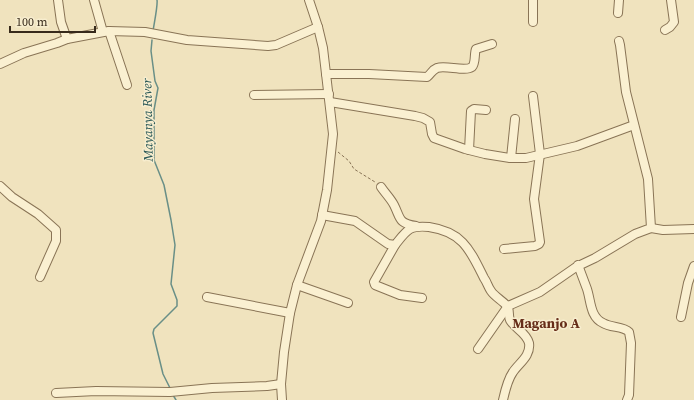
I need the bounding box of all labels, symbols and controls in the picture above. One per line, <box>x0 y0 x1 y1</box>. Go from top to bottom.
scale bar <box>10 8 95 34</box>
text: 100 m <box>16 14 48 30</box>
water label: Mayanya River <box>138 77 157 163</box>
district label: Maganjo A <box>512 313 580 333</box>

